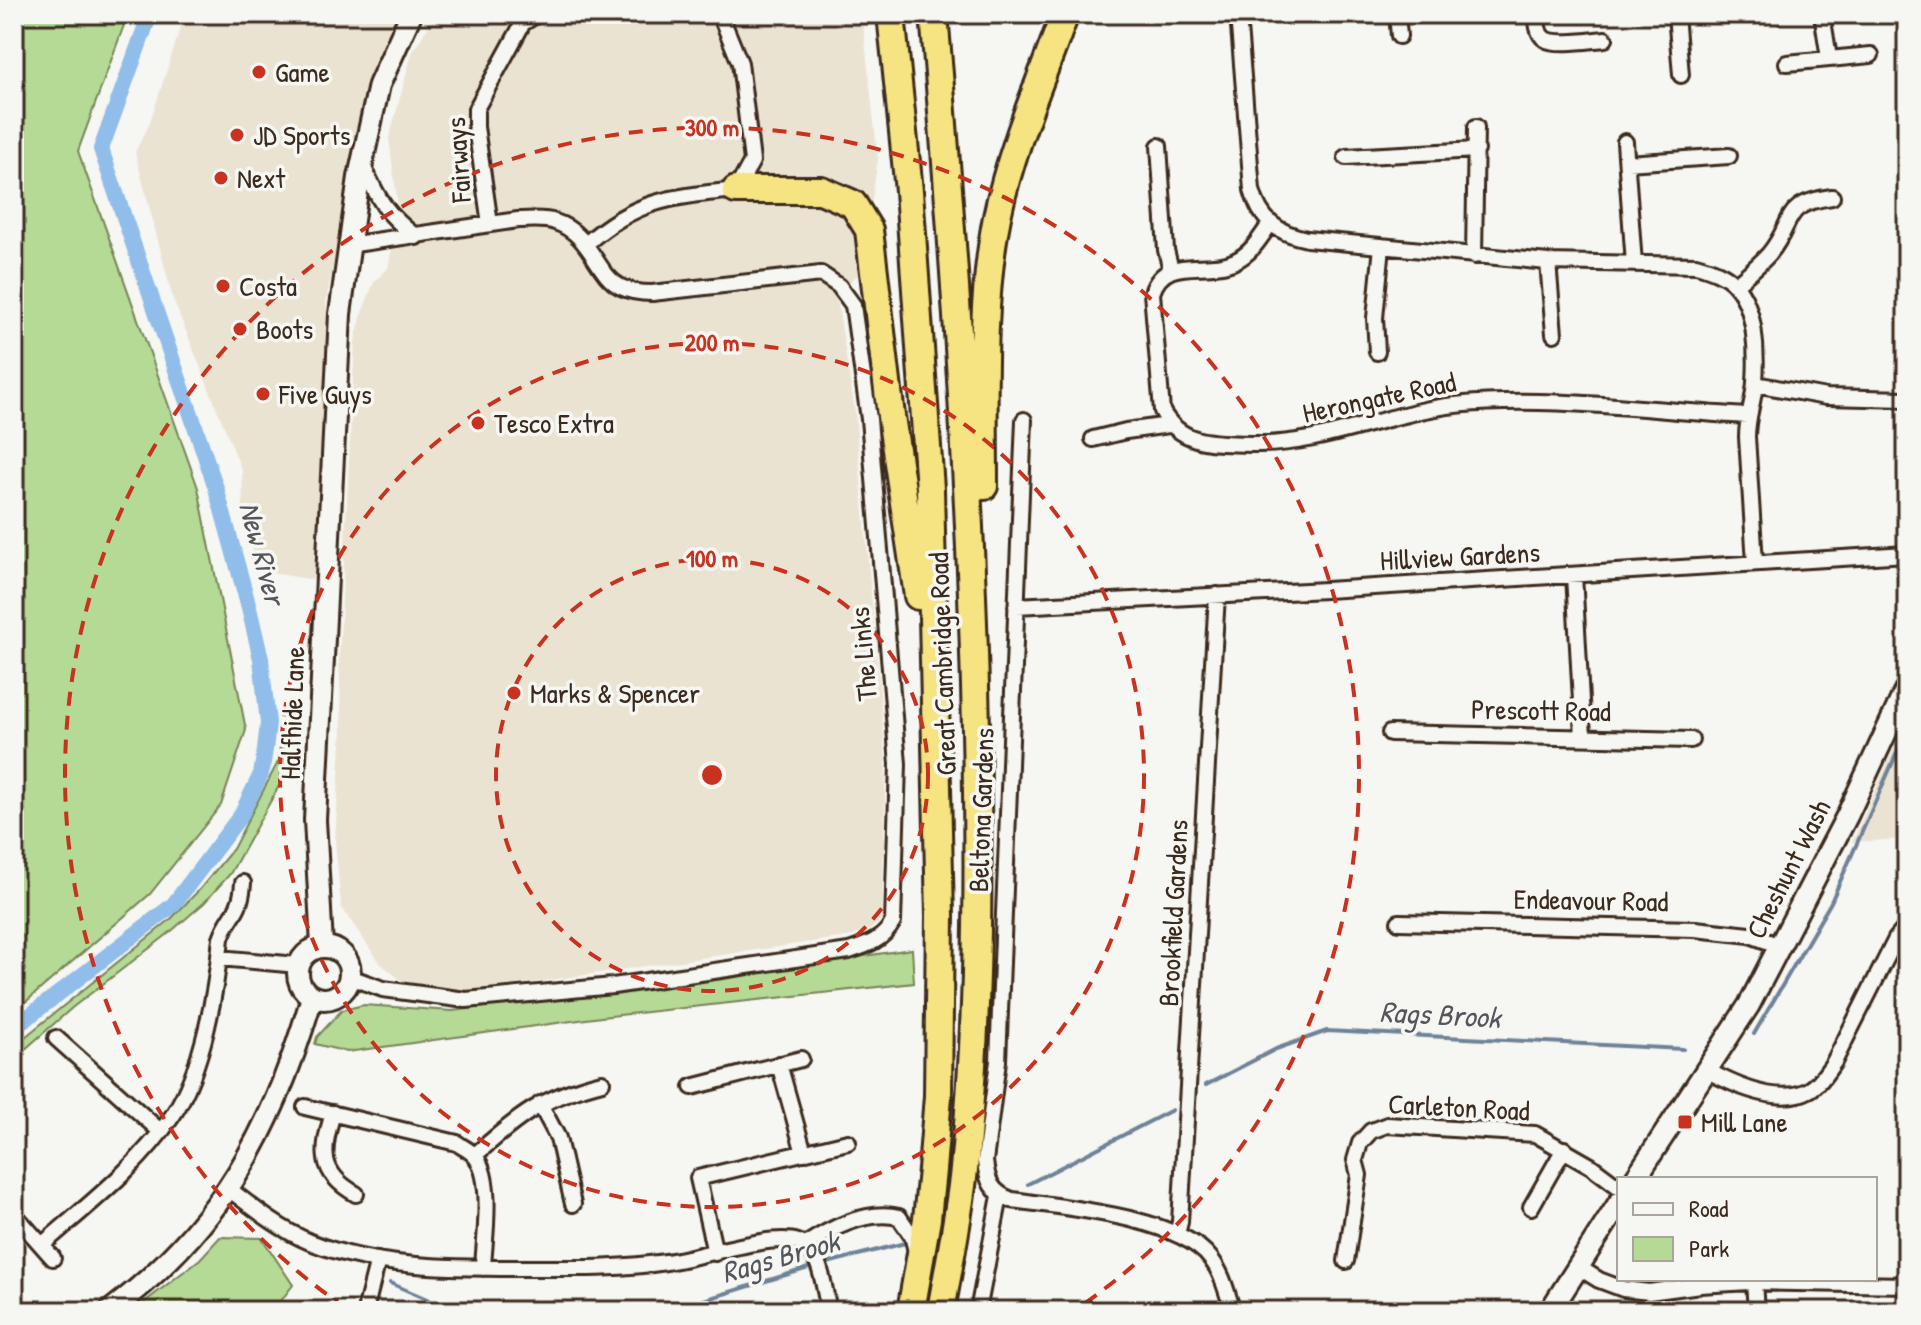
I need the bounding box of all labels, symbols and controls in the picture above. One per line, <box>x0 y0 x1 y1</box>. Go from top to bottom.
place label: Game <box>275 53 330 91</box>
marker: Game <box>250 63 268 81</box>
text: 300 m <box>685 111 739 143</box>
place label: JD Sports <box>253 116 350 154</box>
street label: Fairways <box>436 116 480 205</box>
marker: JD Sports <box>228 126 246 144</box>
place label: Next <box>237 159 286 197</box>
marker: Next <box>212 169 230 187</box>
place label: Costa <box>239 267 297 305</box>
marker: Costa <box>214 277 232 295</box>
place label: Boots <box>256 310 313 348</box>
marker: Boots <box>231 320 249 338</box>
text: 200 m <box>685 326 739 358</box>
street label: Herongate Road <box>1299 362 1459 432</box>
place label: Five Guys <box>278 375 372 413</box>
marker: Five Guys <box>254 385 272 403</box>
place label: Tesco Extra <box>494 404 614 442</box>
marker: Tesco Extra <box>469 414 487 432</box>
water label: New River <box>230 497 297 612</box>
street label: Hillview Gardens <box>1379 533 1541 579</box>
text: 100 m <box>686 542 738 574</box>
street label: Great Cambridge Road <box>919 552 965 776</box>
street label: The Links <box>840 605 886 703</box>
street label: Halfhide Lane <box>271 646 313 780</box>
place label: Marks & Spencer <box>530 674 700 712</box>
marker: Marks & Spencer <box>505 684 523 702</box>
street label: Prescott Road <box>1471 690 1611 730</box>
street label: Beltona Gardens <box>959 727 1003 893</box>
centre of rings <box>698 761 726 789</box>
street label: Cheshunt Wash <box>1737 793 1839 945</box>
street label: Brookfield Gardens <box>1149 819 1197 1007</box>
street label: Endeavour Road <box>1513 880 1669 920</box>
water label: Rags Brook <box>1379 991 1504 1038</box>
street label: Carleton Road <box>1387 1084 1531 1130</box>
place label: Mill Lane <box>1701 1103 1788 1141</box>
marker: Mill Lane <box>1676 1113 1694 1131</box>
legend <box>1617 1177 1877 1281</box>
text: Road <box>1689 1192 1728 1224</box>
water label: Rags Brook <box>717 1219 846 1293</box>
text: Park <box>1689 1232 1729 1264</box>

